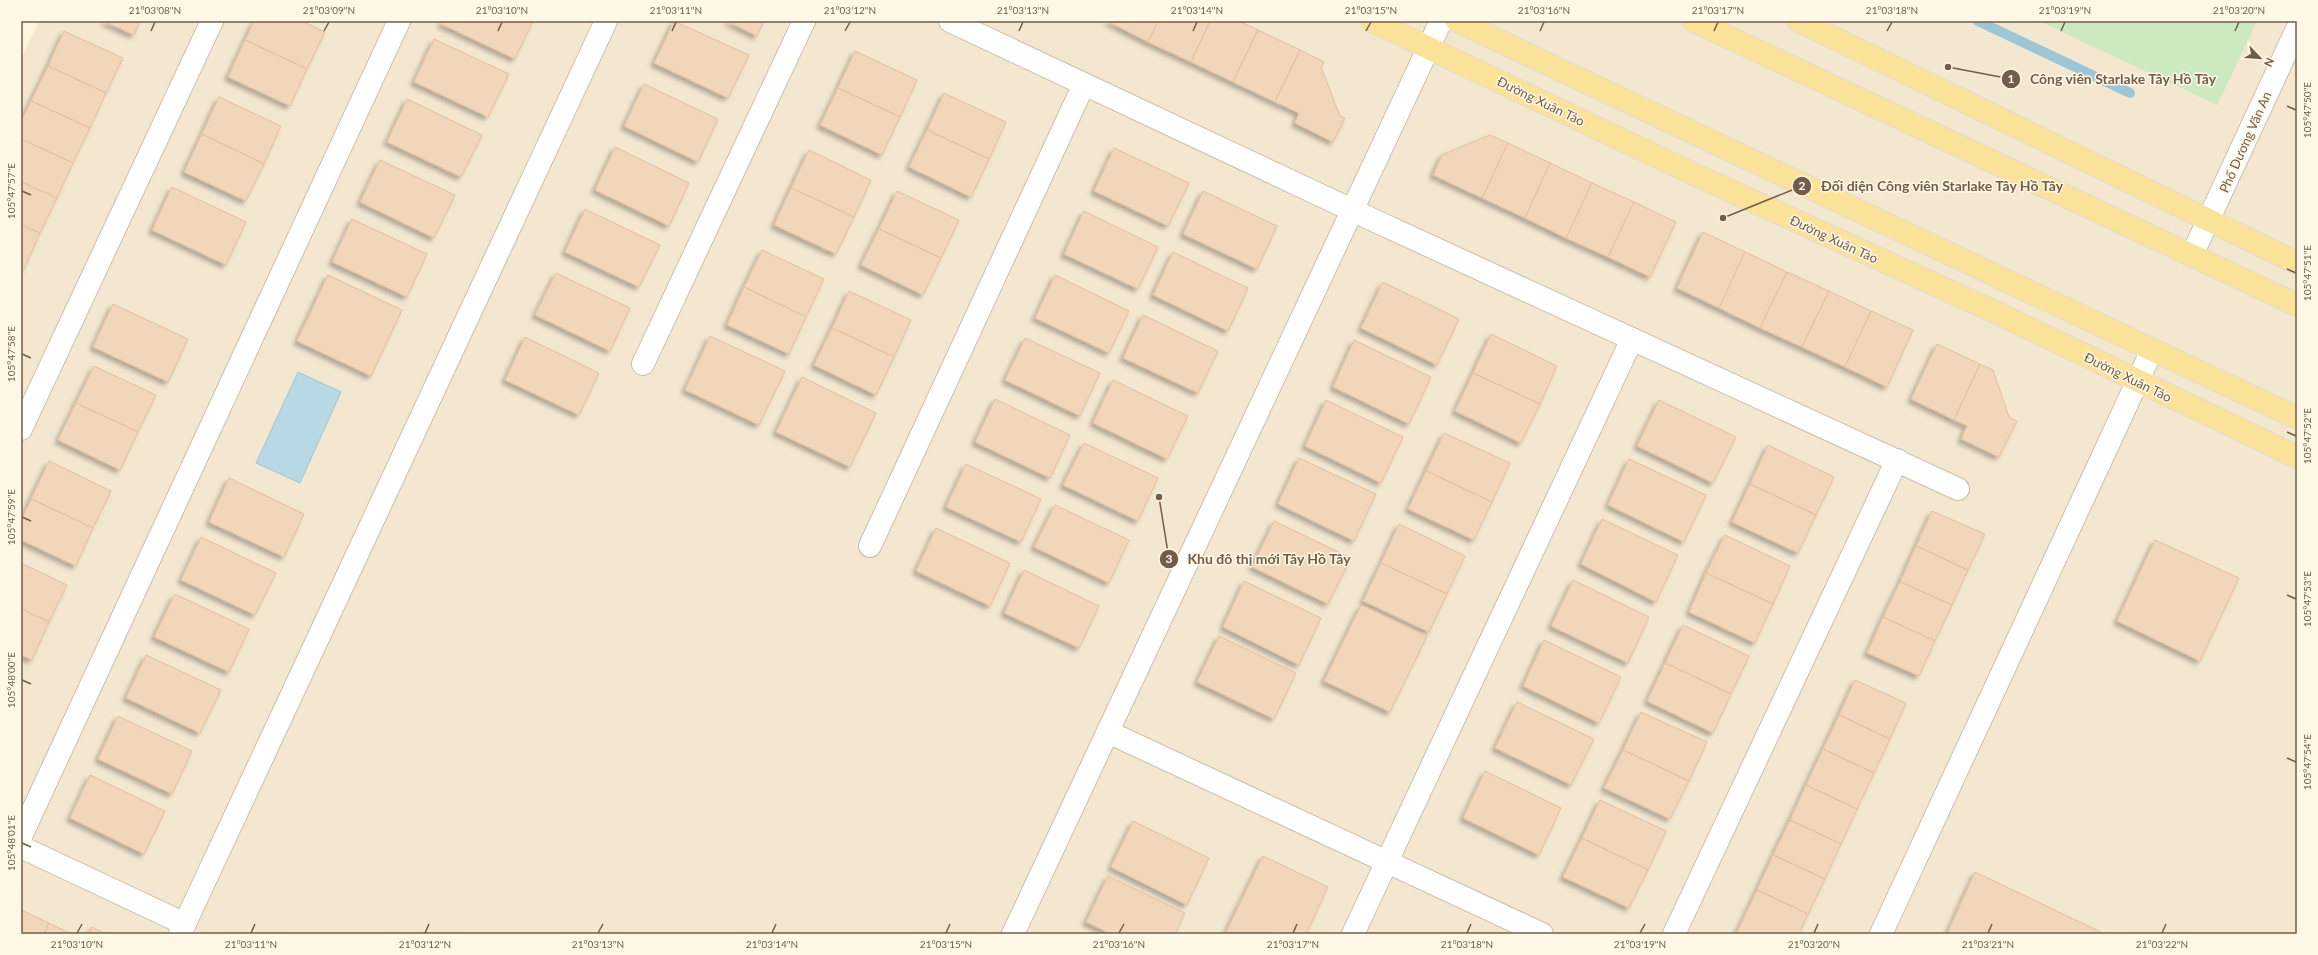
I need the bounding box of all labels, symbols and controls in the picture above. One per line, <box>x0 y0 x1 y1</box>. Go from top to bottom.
text: 21°03'08"N <box>129 4 181 16</box>
text: 21°03'09"N <box>303 4 355 16</box>
text: 21°03'10"N <box>476 4 528 16</box>
text: 21°03'11"N <box>650 4 702 16</box>
text: 21°03'12"N <box>824 4 876 16</box>
text: 21°03'13"N <box>997 4 1049 16</box>
text: 21°03'14"N <box>1171 4 1223 16</box>
text: 21°03'15"N <box>1345 4 1397 16</box>
text: 21°03'16"N <box>1518 4 1570 16</box>
text: 21°03'17"N <box>1692 4 1744 16</box>
text: 21°03'18"N <box>1866 4 1918 16</box>
text: 21°03'19"N <box>2039 4 2091 16</box>
text: 21°03'20"N <box>2213 4 2265 16</box>
north arrow <box>2240 38 2280 78</box>
text: N <box>2262 56 2277 69</box>
callout: Công viên Starlake Tây Hồ Tây <box>2001 66 2225 92</box>
text: Công viên Starlake Tây Hồ Tây <box>2030 70 2217 87</box>
text: 1 <box>2008 71 2015 86</box>
street label: Đường Xuân Tảo <box>1495 73 1587 129</box>
text: 105°47'50"E <box>2301 82 2313 138</box>
street label: Phố Dương Văn An <box>2216 89 2274 195</box>
text: 105°47'57"E <box>5 163 17 219</box>
callout: Đối diện Công viên Starlake Tây Hồ Tây <box>1792 173 2072 199</box>
text: Đối diện Công viên Starlake Tây Hồ Tây <box>1821 177 2064 194</box>
text: 2 <box>1799 178 1806 193</box>
street label: Đường Xuân Tảo <box>1787 212 1881 266</box>
text: 105°47'51"E <box>2301 245 2313 301</box>
text: 105°47'58"E <box>5 326 17 382</box>
street label: Đường Xuân Tảo <box>2082 349 2174 405</box>
text: 105°47'52"E <box>2301 408 2313 464</box>
text: 105°47'59"E <box>5 489 17 545</box>
callout: Khu đô thị mới Tây Hồ Tây <box>1159 546 1359 572</box>
text: Khu đô thị mới Tây Hồ Tây <box>1187 550 1351 567</box>
text: 3 <box>1166 551 1173 566</box>
text: 105°47'53"E <box>2301 571 2313 627</box>
text: 105°48'00"E <box>5 652 17 708</box>
text: 105°47'54"E <box>2301 734 2313 790</box>
text: 105°48'01"E <box>5 815 17 871</box>
text: 21°03'10"N <box>51 938 103 950</box>
text: 21°03'11"N <box>225 938 277 950</box>
text: 21°03'12"N <box>399 938 451 950</box>
text: 21°03'13"N <box>572 938 624 950</box>
text: 21°03'14"N <box>746 938 798 950</box>
text: 21°03'15"N <box>920 938 972 950</box>
text: 21°03'16"N <box>1093 938 1145 950</box>
text: 21°03'17"N <box>1267 938 1319 950</box>
text: 21°03'18"N <box>1441 938 1493 950</box>
text: 21°03'19"N <box>1614 938 1666 950</box>
text: 21°03'20"N <box>1788 938 1840 950</box>
text: 21°03'21"N <box>1962 938 2014 950</box>
text: 21°03'22"N <box>2136 938 2188 950</box>

